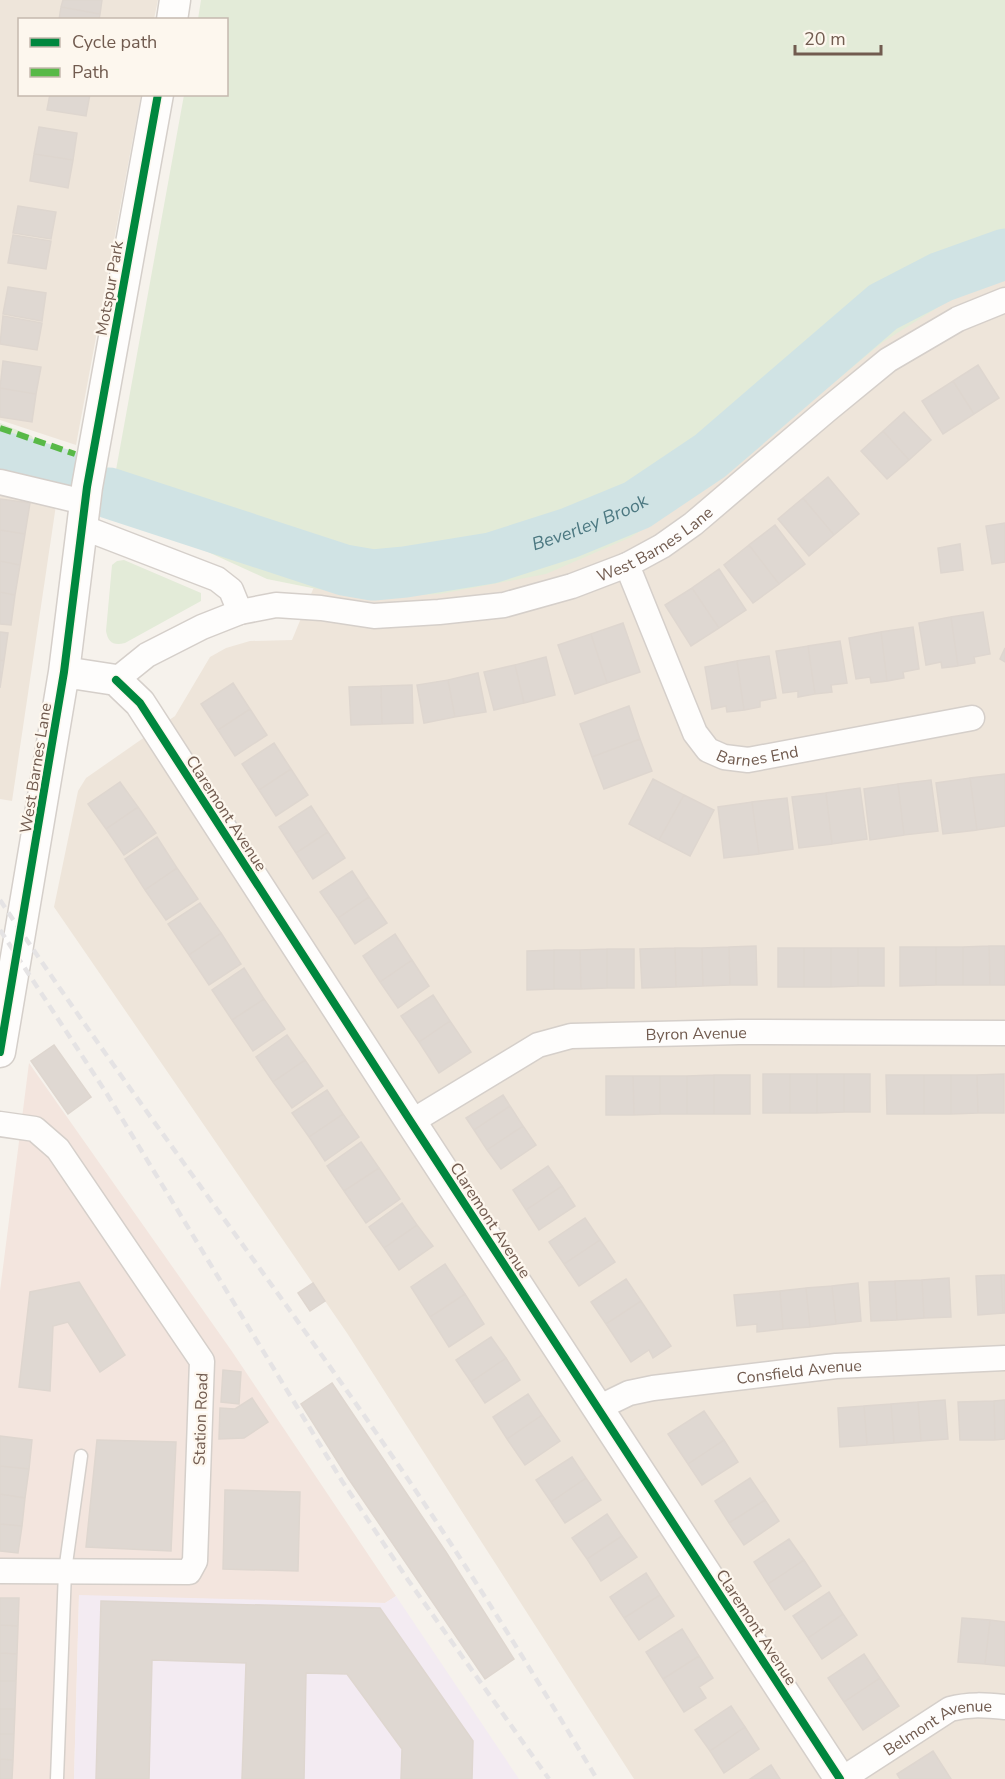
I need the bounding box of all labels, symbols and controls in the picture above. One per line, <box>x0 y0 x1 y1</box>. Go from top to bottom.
legend <box>18 18 228 96</box>
scale bar <box>795 18 880 56</box>
text: 20 m <box>804 27 846 51</box>
text: Cycle path <box>72 30 157 54</box>
text: Path <box>72 60 109 84</box>
street label: Motspur Park <box>91 238 129 337</box>
water label: Beverley Brook <box>529 488 654 556</box>
street label: West Barnes Lane <box>594 502 718 588</box>
street label: West Barnes Lane <box>15 701 57 835</box>
street label: Barnes End <box>713 741 800 772</box>
street label: Claremont Avenue <box>180 751 272 876</box>
street label: Byron Avenue <box>645 1022 747 1046</box>
street label: Claremont Avenue <box>444 1158 536 1283</box>
street label: Consfield Avenue <box>735 1355 862 1390</box>
street label: Station Road <box>188 1372 214 1466</box>
street label: Claremont Avenue <box>710 1565 802 1690</box>
street label: Belmont Avenue <box>879 1695 992 1761</box>

